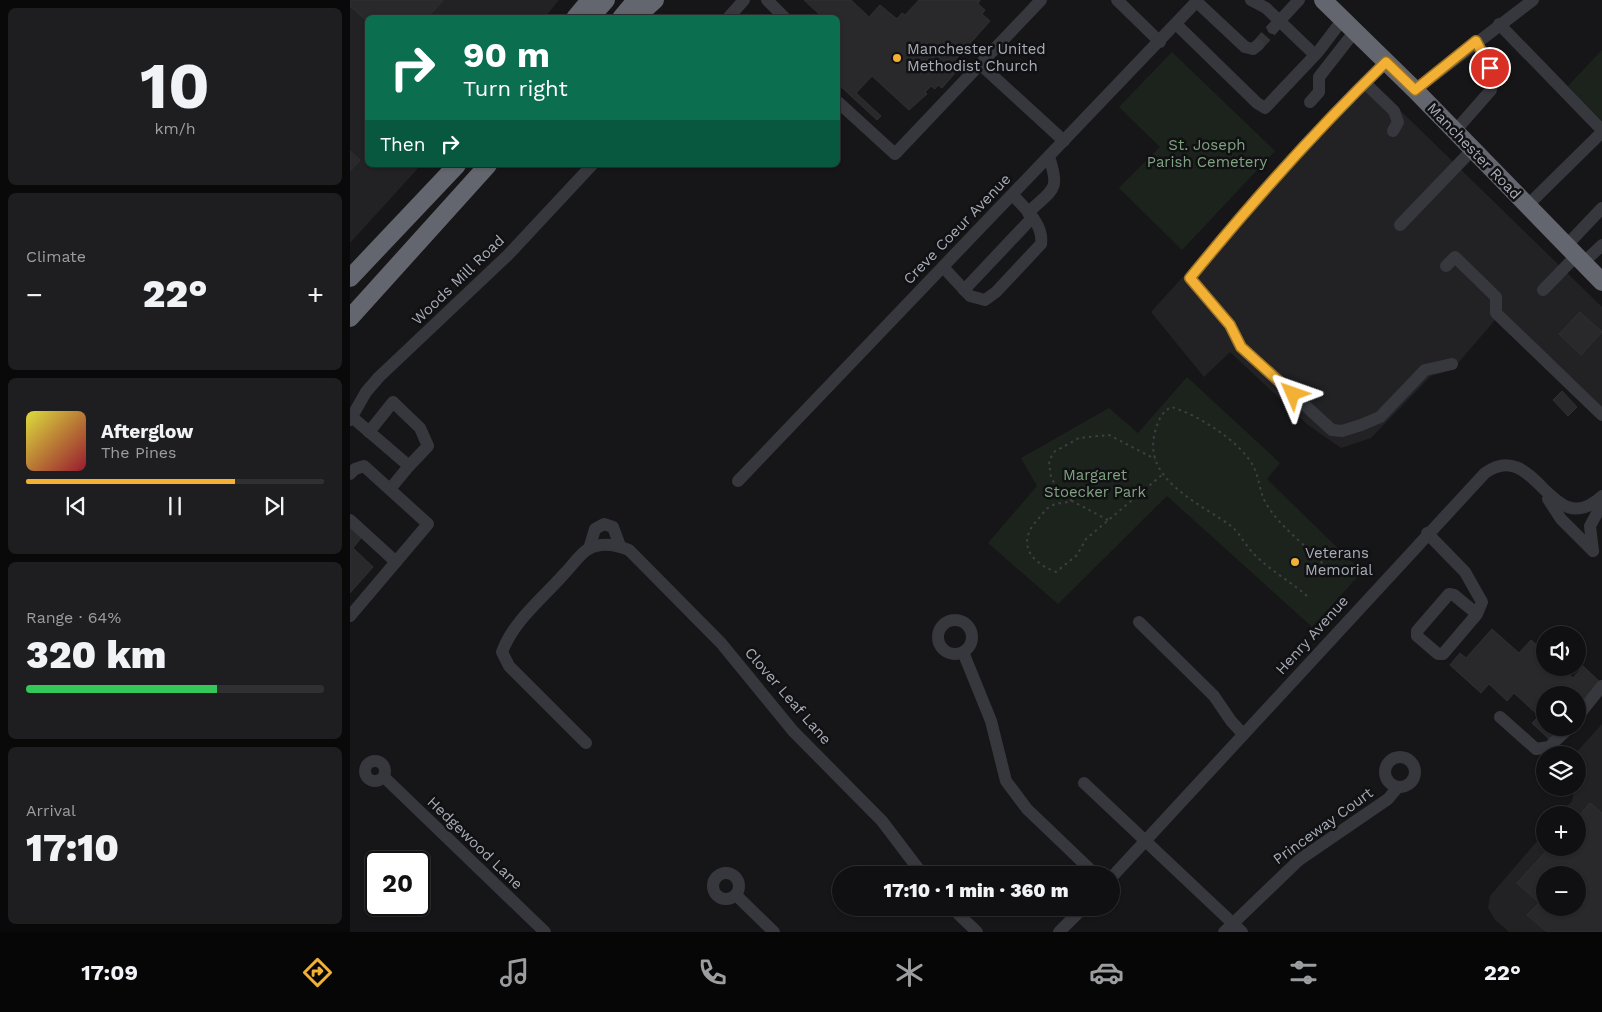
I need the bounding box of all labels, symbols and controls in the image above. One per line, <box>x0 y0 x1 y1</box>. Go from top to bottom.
text: 90 m <box>463 34 550 76</box>
icon: right <box>380 35 445 100</box>
place label: Manchester United Methodist Church <box>907 40 1046 75</box>
pin <box>1469 47 1511 89</box>
text: 10 <box>140 48 210 124</box>
marker: Manchester United Methodist Church <box>891 52 903 64</box>
icon: arrive <box>1476 54 1504 82</box>
text: Turn right <box>463 76 568 101</box>
street label: Manchester Road <box>1423 99 1525 203</box>
text: km/h <box>154 119 196 138</box>
icon: right <box>436 130 464 158</box>
text: Then <box>380 133 426 156</box>
park label: St. Joseph Parish Cemetery <box>1147 136 1268 171</box>
street label: Creve Coeur Avenue <box>900 170 1014 288</box>
street label: Woods Mill Road <box>408 231 508 329</box>
text: Climate <box>26 247 86 266</box>
text: 22° <box>143 272 207 316</box>
text: − <box>26 278 43 311</box>
text: + <box>307 278 324 311</box>
position arrow <box>1266 367 1318 419</box>
text: Afterglow <box>101 420 193 443</box>
text: The Pines <box>101 443 177 462</box>
park label: Margaret Stoecker Park <box>1044 466 1146 501</box>
icon: previous <box>62 492 90 520</box>
icon: pause <box>161 492 189 520</box>
icon: next <box>260 492 288 520</box>
place label: Veterans Memorial <box>1305 544 1373 579</box>
marker: Veterans Memorial <box>1289 556 1301 568</box>
street label: Henry Avenue <box>1272 592 1352 678</box>
text: Range · 64% <box>26 608 121 627</box>
map controls <box>1536 626 1586 916</box>
button: sound <box>1536 626 1586 676</box>
text: 320 km <box>26 633 166 677</box>
street label: Clover Leaf Lane <box>741 644 835 748</box>
button: search <box>1536 686 1586 736</box>
button: layers <box>1536 746 1586 796</box>
street label: Princeway Court <box>1270 783 1377 868</box>
street label: Hedgewood Lane <box>424 793 526 893</box>
text: Arrival <box>26 801 76 820</box>
button: + <box>1536 806 1586 856</box>
text: 17:10 <box>26 826 119 870</box>
speed limit sign: 20 <box>365 851 430 916</box>
button: − <box>1536 866 1586 916</box>
text: 17:10 · 1 min · 360 m <box>884 879 1068 902</box>
icon: directions <box>300 955 335 990</box>
icon: music <box>497 955 532 990</box>
icon: phone <box>695 955 730 990</box>
icon: climate <box>892 955 927 990</box>
icon: car <box>1089 955 1124 990</box>
icon: filters <box>1286 955 1321 990</box>
text: 17:09 <box>81 960 138 985</box>
text: 22° <box>1484 960 1521 985</box>

